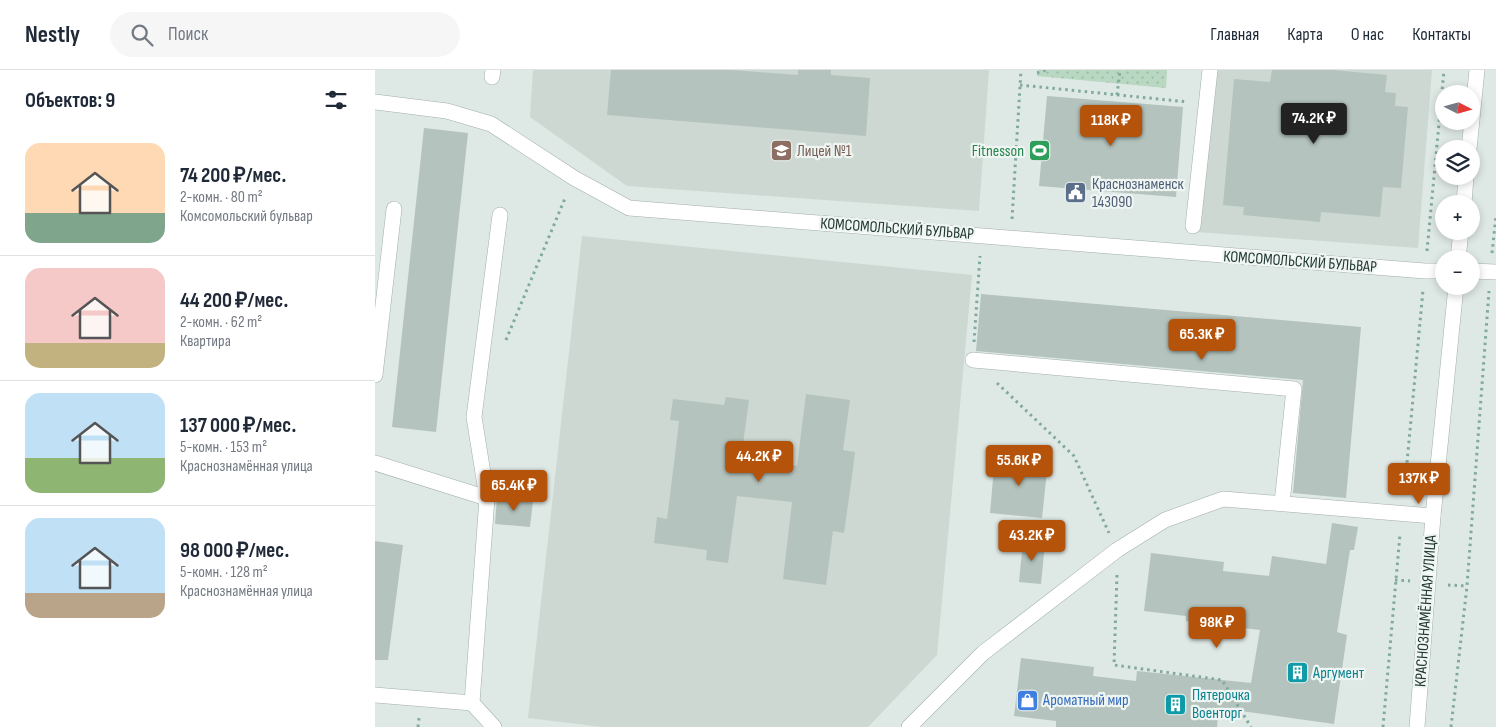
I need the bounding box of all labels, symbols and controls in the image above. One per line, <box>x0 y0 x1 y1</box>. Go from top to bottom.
search box <box>110 12 460 57</box>
text: Nestly <box>25 20 80 49</box>
icon: search <box>128 21 156 49</box>
text: Поиск <box>168 23 208 46</box>
text: Главная <box>1210 24 1259 45</box>
text: Карта <box>1287 24 1323 45</box>
text: О нас <box>1351 24 1384 45</box>
text: Контакты <box>1412 24 1471 45</box>
north arrow <box>1435 85 1480 130</box>
map controls <box>1435 85 1480 295</box>
icon: filters <box>322 86 350 114</box>
text: Объектов: 9 <box>25 88 115 113</box>
pin: 74.2K ₽ <box>1268 102 1360 145</box>
pin: 118K ₽ <box>1070 104 1152 147</box>
text: 74.2K ₽ <box>1292 109 1336 128</box>
text: 118K ₽ <box>1091 111 1131 130</box>
school or university icon: Лицей №1 <box>769 139 793 163</box>
sports icon: Fitnesson <box>1028 139 1052 163</box>
button: layers <box>1435 140 1480 185</box>
place label: Лицей №1 <box>797 142 852 161</box>
place label: Fitnesson <box>972 142 1024 161</box>
icon: home <box>65 163 125 223</box>
text: 74 200 ₽/мес. <box>180 163 286 188</box>
place label: Краснознаменск 143090 <box>1092 175 1185 212</box>
public building icon: Краснознаменск 143090 <box>1064 181 1088 205</box>
text: 2-комн. · 80 m² <box>180 188 263 207</box>
button: + <box>1435 195 1480 240</box>
text: Комсомольский бульвар <box>180 207 313 226</box>
street label: КОМСОМОЛЬСКИЙ БУЛЬВАР <box>820 214 975 244</box>
street label: КОМСОМОЛЬСКИЙ БУЛЬВАР <box>1223 247 1378 277</box>
button: − <box>1435 250 1480 295</box>
icon: home <box>65 288 125 348</box>
text: 44 200 ₽/мес. <box>180 288 288 313</box>
text: 2-комн. · 62 m² <box>180 313 262 332</box>
pin: 65.3K ₽ <box>1156 318 1248 361</box>
text: 65.3K ₽ <box>1179 325 1225 344</box>
text: Квартира <box>180 332 231 351</box>
icon: home <box>65 413 125 473</box>
text: 137 000 ₽/мес. <box>180 413 296 438</box>
text: 5-комн. · 153 m² <box>180 438 267 457</box>
pin: 44.2K ₽ <box>713 440 805 483</box>
pin: 55.6K ₽ <box>973 444 1065 487</box>
text: 44.2K ₽ <box>736 447 782 466</box>
text: 55.6K ₽ <box>997 451 1041 470</box>
text: Краснознамённая улица <box>180 457 313 476</box>
pin: 137K ₽ <box>1378 462 1460 505</box>
text: 137K ₽ <box>1399 469 1439 488</box>
pin: 65.4K ₽ <box>468 470 560 512</box>
text: 65.4K ₽ <box>491 476 537 495</box>
pin: 43.2K ₽ <box>986 520 1078 562</box>
text: 43.2K ₽ <box>1009 526 1055 545</box>
street label: КРАСНОЗНАМЁННАЯ УЛИЦА <box>1411 534 1441 688</box>
icon: home <box>65 538 125 598</box>
text: 98 000 ₽/мес. <box>180 538 289 563</box>
text: 5-комн. · 128 m² <box>180 563 268 582</box>
text: Краснознамённая улица <box>180 582 313 601</box>
pin: 98K ₽ <box>1182 606 1252 649</box>
text: 98K ₽ <box>1200 613 1234 632</box>
building icon: Аргумент <box>1285 661 1309 685</box>
place label: Аргумент <box>1312 664 1365 683</box>
place label: Пятерочка Военторг <box>1192 686 1250 723</box>
shop icon: Ароматный мир <box>1015 688 1039 712</box>
place label: Ароматный мир <box>1042 691 1129 710</box>
building icon: Пятерочка Военторг <box>1164 692 1188 716</box>

